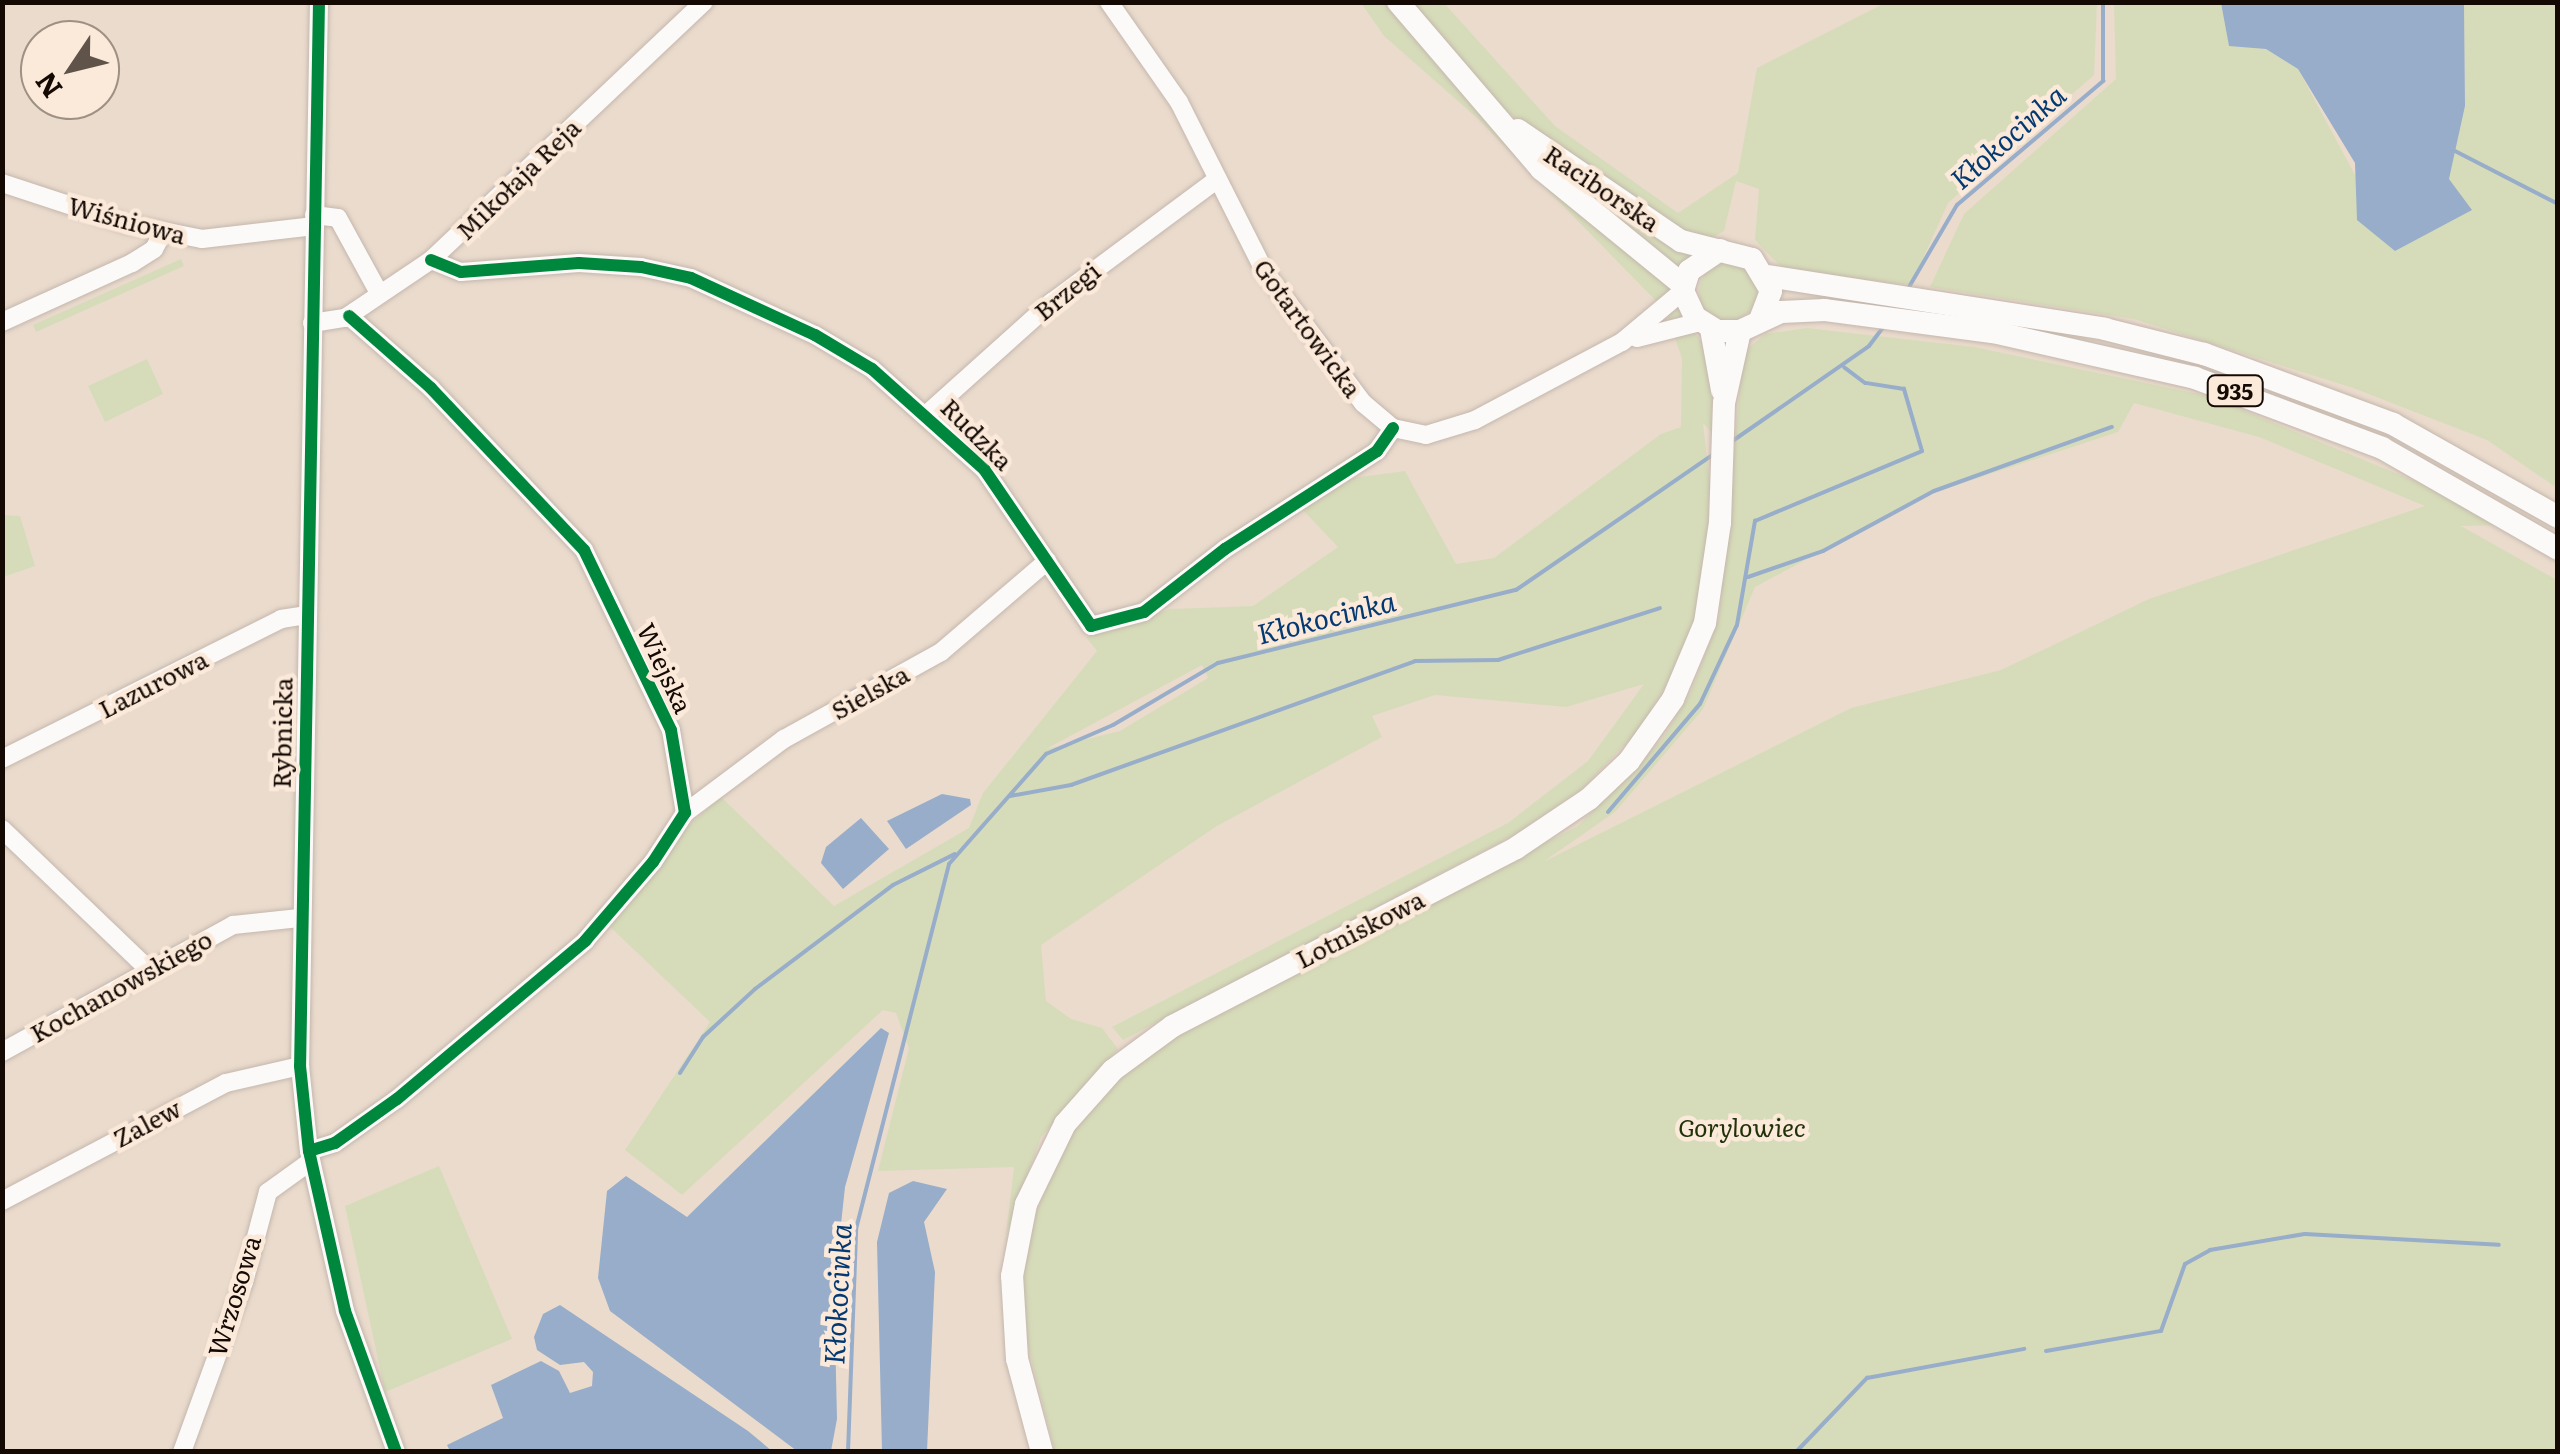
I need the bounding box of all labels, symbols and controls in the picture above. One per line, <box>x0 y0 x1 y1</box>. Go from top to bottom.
north arrow <box>20 20 120 120</box>
text: N <box>23 64 71 108</box>
water label: Kłokocinka <box>1943 77 2071 195</box>
street label: Mikołaja Reja <box>450 112 586 246</box>
street label: Raciborska <box>1539 138 1665 238</box>
street label: Wiśniowa <box>65 190 189 250</box>
street label: Gotartowicka <box>1248 253 1368 403</box>
street label: Brzegi <box>1028 256 1106 326</box>
road number: 935 <box>2205 374 2265 408</box>
street label: Rudzka <box>935 392 1019 476</box>
water label: Kłokocinka <box>1253 583 1399 649</box>
street label: Wiejska <box>631 618 699 718</box>
street label: Lazurowa <box>94 644 212 724</box>
street label: Sielska <box>826 658 914 726</box>
street label: Rybnicka <box>266 677 298 789</box>
street label: Lotniskowa <box>1291 884 1429 974</box>
street label: Kochanowskiego <box>25 924 217 1048</box>
street label: Zalew <box>108 1093 186 1153</box>
park label: Gorylowiec <box>1678 1112 1806 1142</box>
water label: Kłokocinka <box>816 1223 856 1365</box>
street label: Wrzosowa <box>201 1232 267 1360</box>

